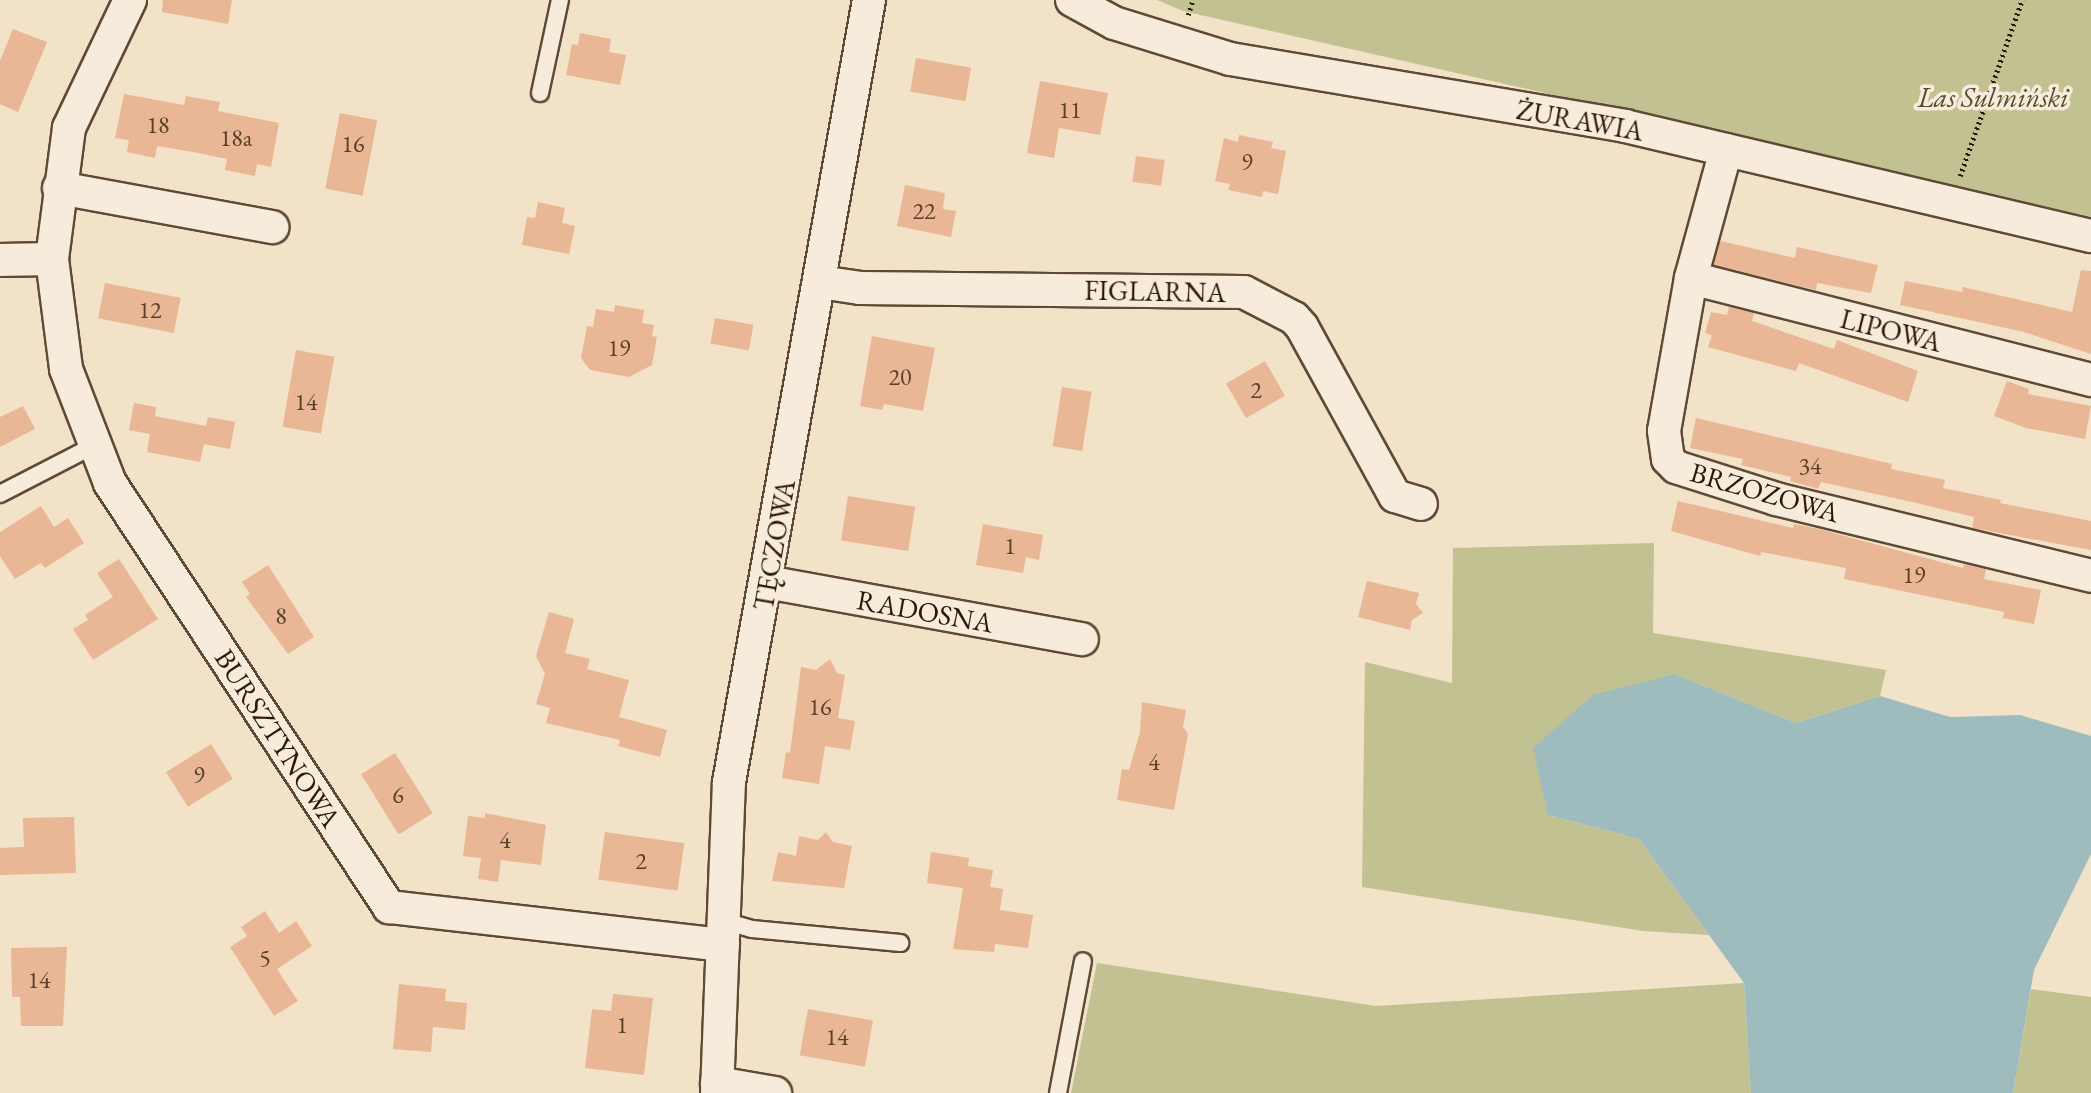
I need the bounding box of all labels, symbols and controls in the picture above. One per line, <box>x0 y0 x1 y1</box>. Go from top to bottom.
park label: Las Sulmiński <box>1918 80 2068 114</box>
street label: ŻURAWIA <box>1514 92 1646 148</box>
house number: 11 <box>1058 96 1082 124</box>
house number: 18 <box>146 111 170 139</box>
house number: 18a <box>220 124 252 152</box>
house number: 16 <box>341 130 365 158</box>
house number: 9 <box>1241 148 1253 176</box>
house number: 22 <box>912 197 936 225</box>
street label: FIGLARNA <box>1084 273 1226 309</box>
house number: 12 <box>138 296 162 324</box>
street label: LIPOWA <box>1837 301 1945 359</box>
house number: 19 <box>607 334 631 362</box>
house number: 20 <box>888 363 912 391</box>
house number: 2 <box>1250 376 1262 404</box>
house number: 14 <box>294 388 318 416</box>
house number: 34 <box>1798 452 1822 480</box>
street label: BRZOZOWA <box>1687 455 1843 529</box>
street label: TĘCZOWA <box>746 477 802 613</box>
house number: 1 <box>1004 532 1016 560</box>
house number: 19 <box>1902 561 1926 589</box>
street label: RADOSNA <box>854 583 996 639</box>
house number: 8 <box>275 602 287 630</box>
street label: BURSZTYNOWA <box>208 643 348 833</box>
house number: 16 <box>808 693 832 721</box>
house number: 4 <box>1148 748 1160 776</box>
house number: 9 <box>193 761 205 789</box>
house number: 6 <box>392 781 404 809</box>
house number: 4 <box>499 826 511 854</box>
house number: 2 <box>635 847 647 875</box>
house number: 5 <box>259 944 271 972</box>
house number: 14 <box>27 966 51 994</box>
house number: 1 <box>616 1011 628 1039</box>
house number: 14 <box>825 1023 849 1051</box>

